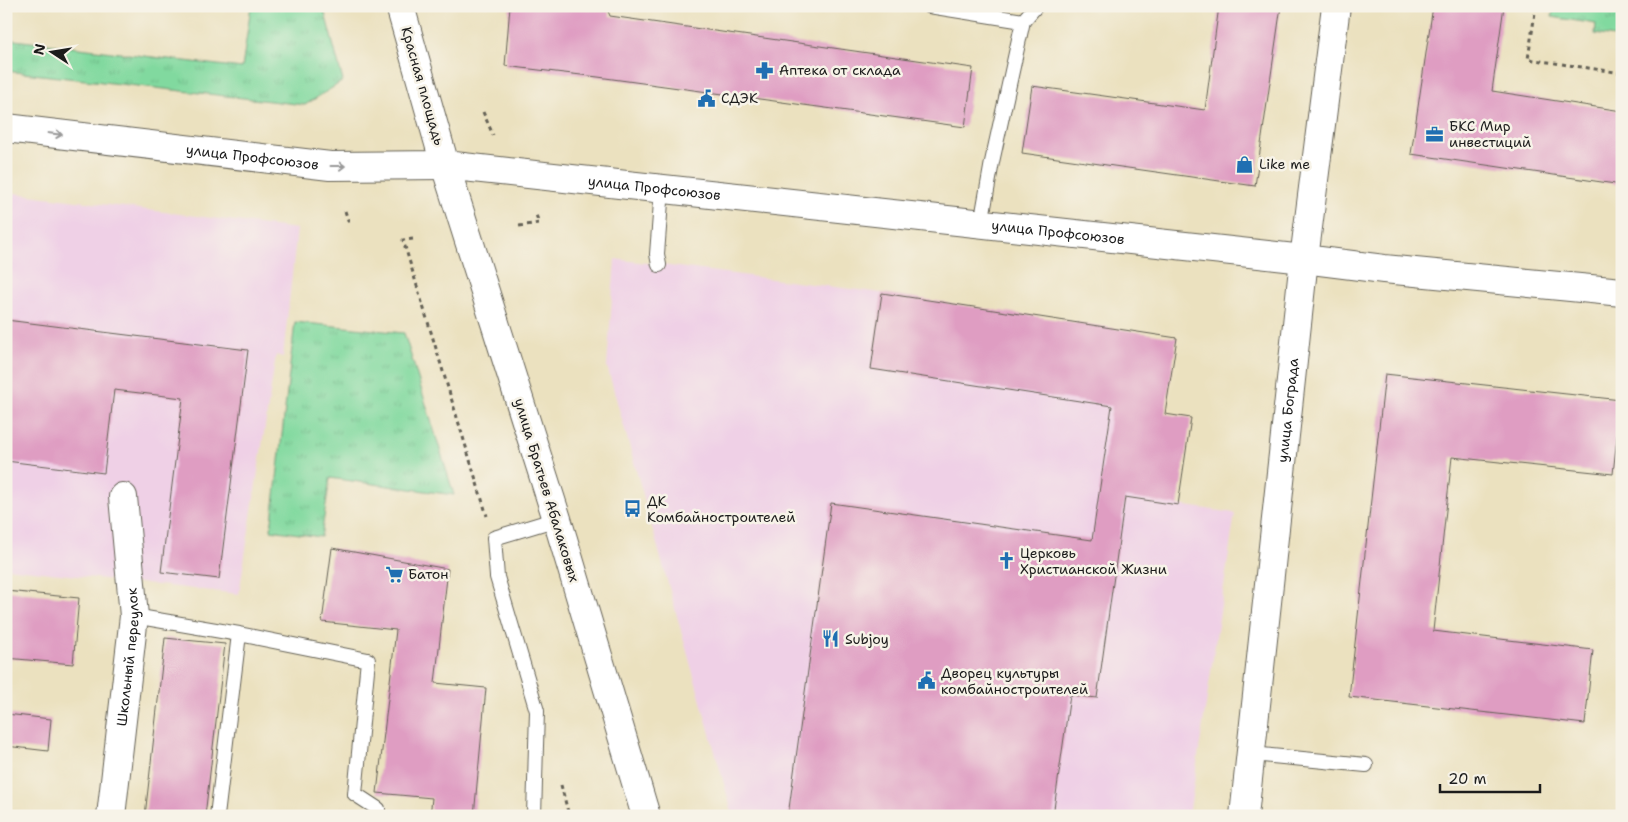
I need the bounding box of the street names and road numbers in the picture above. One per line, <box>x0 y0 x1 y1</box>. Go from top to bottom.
street label: Красная площадь <box>397 25 449 147</box>
street label: улица Профсоюзов <box>185 140 320 174</box>
street label: улица Профсоюзов <box>587 172 722 204</box>
street label: улица Профсоюзов <box>991 216 1125 248</box>
street label: улица Бограда <box>1273 357 1302 464</box>
street label: улица Братьев Абалаковых <box>510 396 584 584</box>
street label: Школьный переулок <box>112 586 143 727</box>

